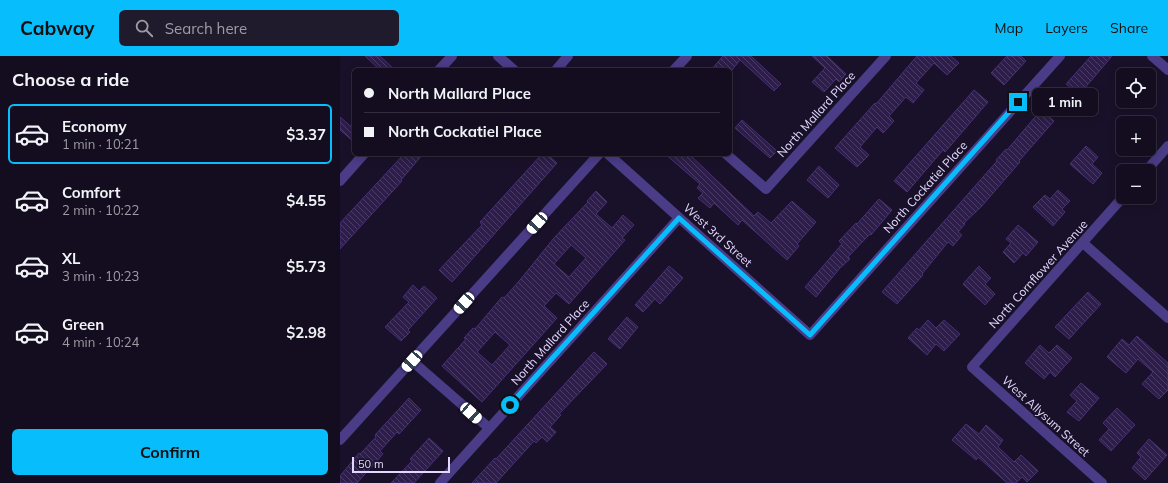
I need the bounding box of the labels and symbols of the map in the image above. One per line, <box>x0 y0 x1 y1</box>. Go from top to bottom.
street label: North Mallard Place <box>774 68 858 160</box>
callout: 1 min <box>1032 88 1098 116</box>
route end <box>1009 93 1027 111</box>
street label: North Cockatiel Place <box>880 138 970 236</box>
street label: West 3rd Street <box>681 200 755 270</box>
car <box>525 210 549 236</box>
street label: North Cornflower Avenue <box>985 217 1091 331</box>
car <box>452 290 476 316</box>
street label: North Mallard Place <box>508 296 592 388</box>
car <box>400 348 424 374</box>
street label: West Allysum Street <box>999 373 1093 459</box>
route start <box>501 396 519 414</box>
car <box>458 401 484 425</box>
scale bar <box>352 455 450 474</box>

